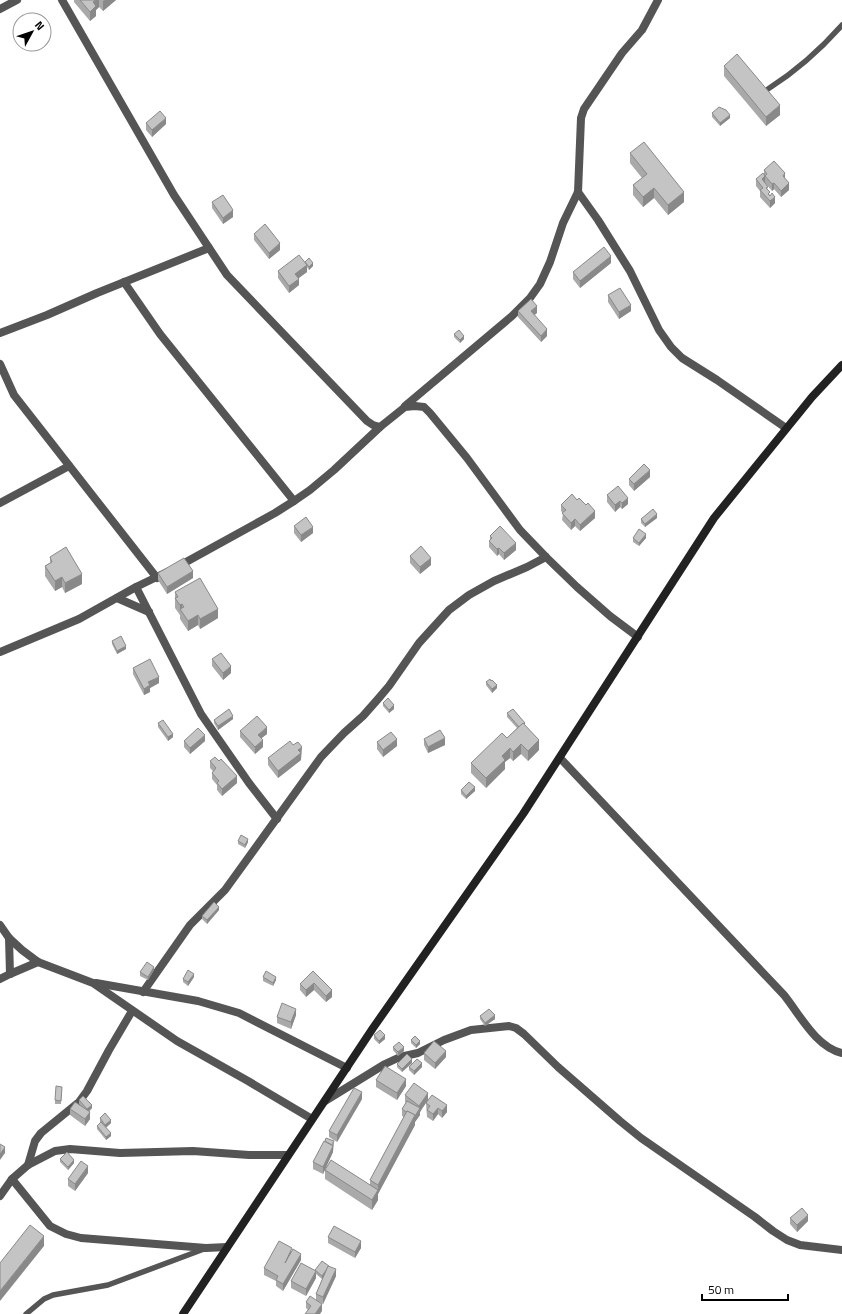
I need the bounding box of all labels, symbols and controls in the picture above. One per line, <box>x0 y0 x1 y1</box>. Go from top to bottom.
north arrow <box>12 12 52 52</box>
text: N <box>31 18 48 34</box>
scale bar <box>702 1276 788 1302</box>
text: 50 m <box>708 1280 734 1299</box>

